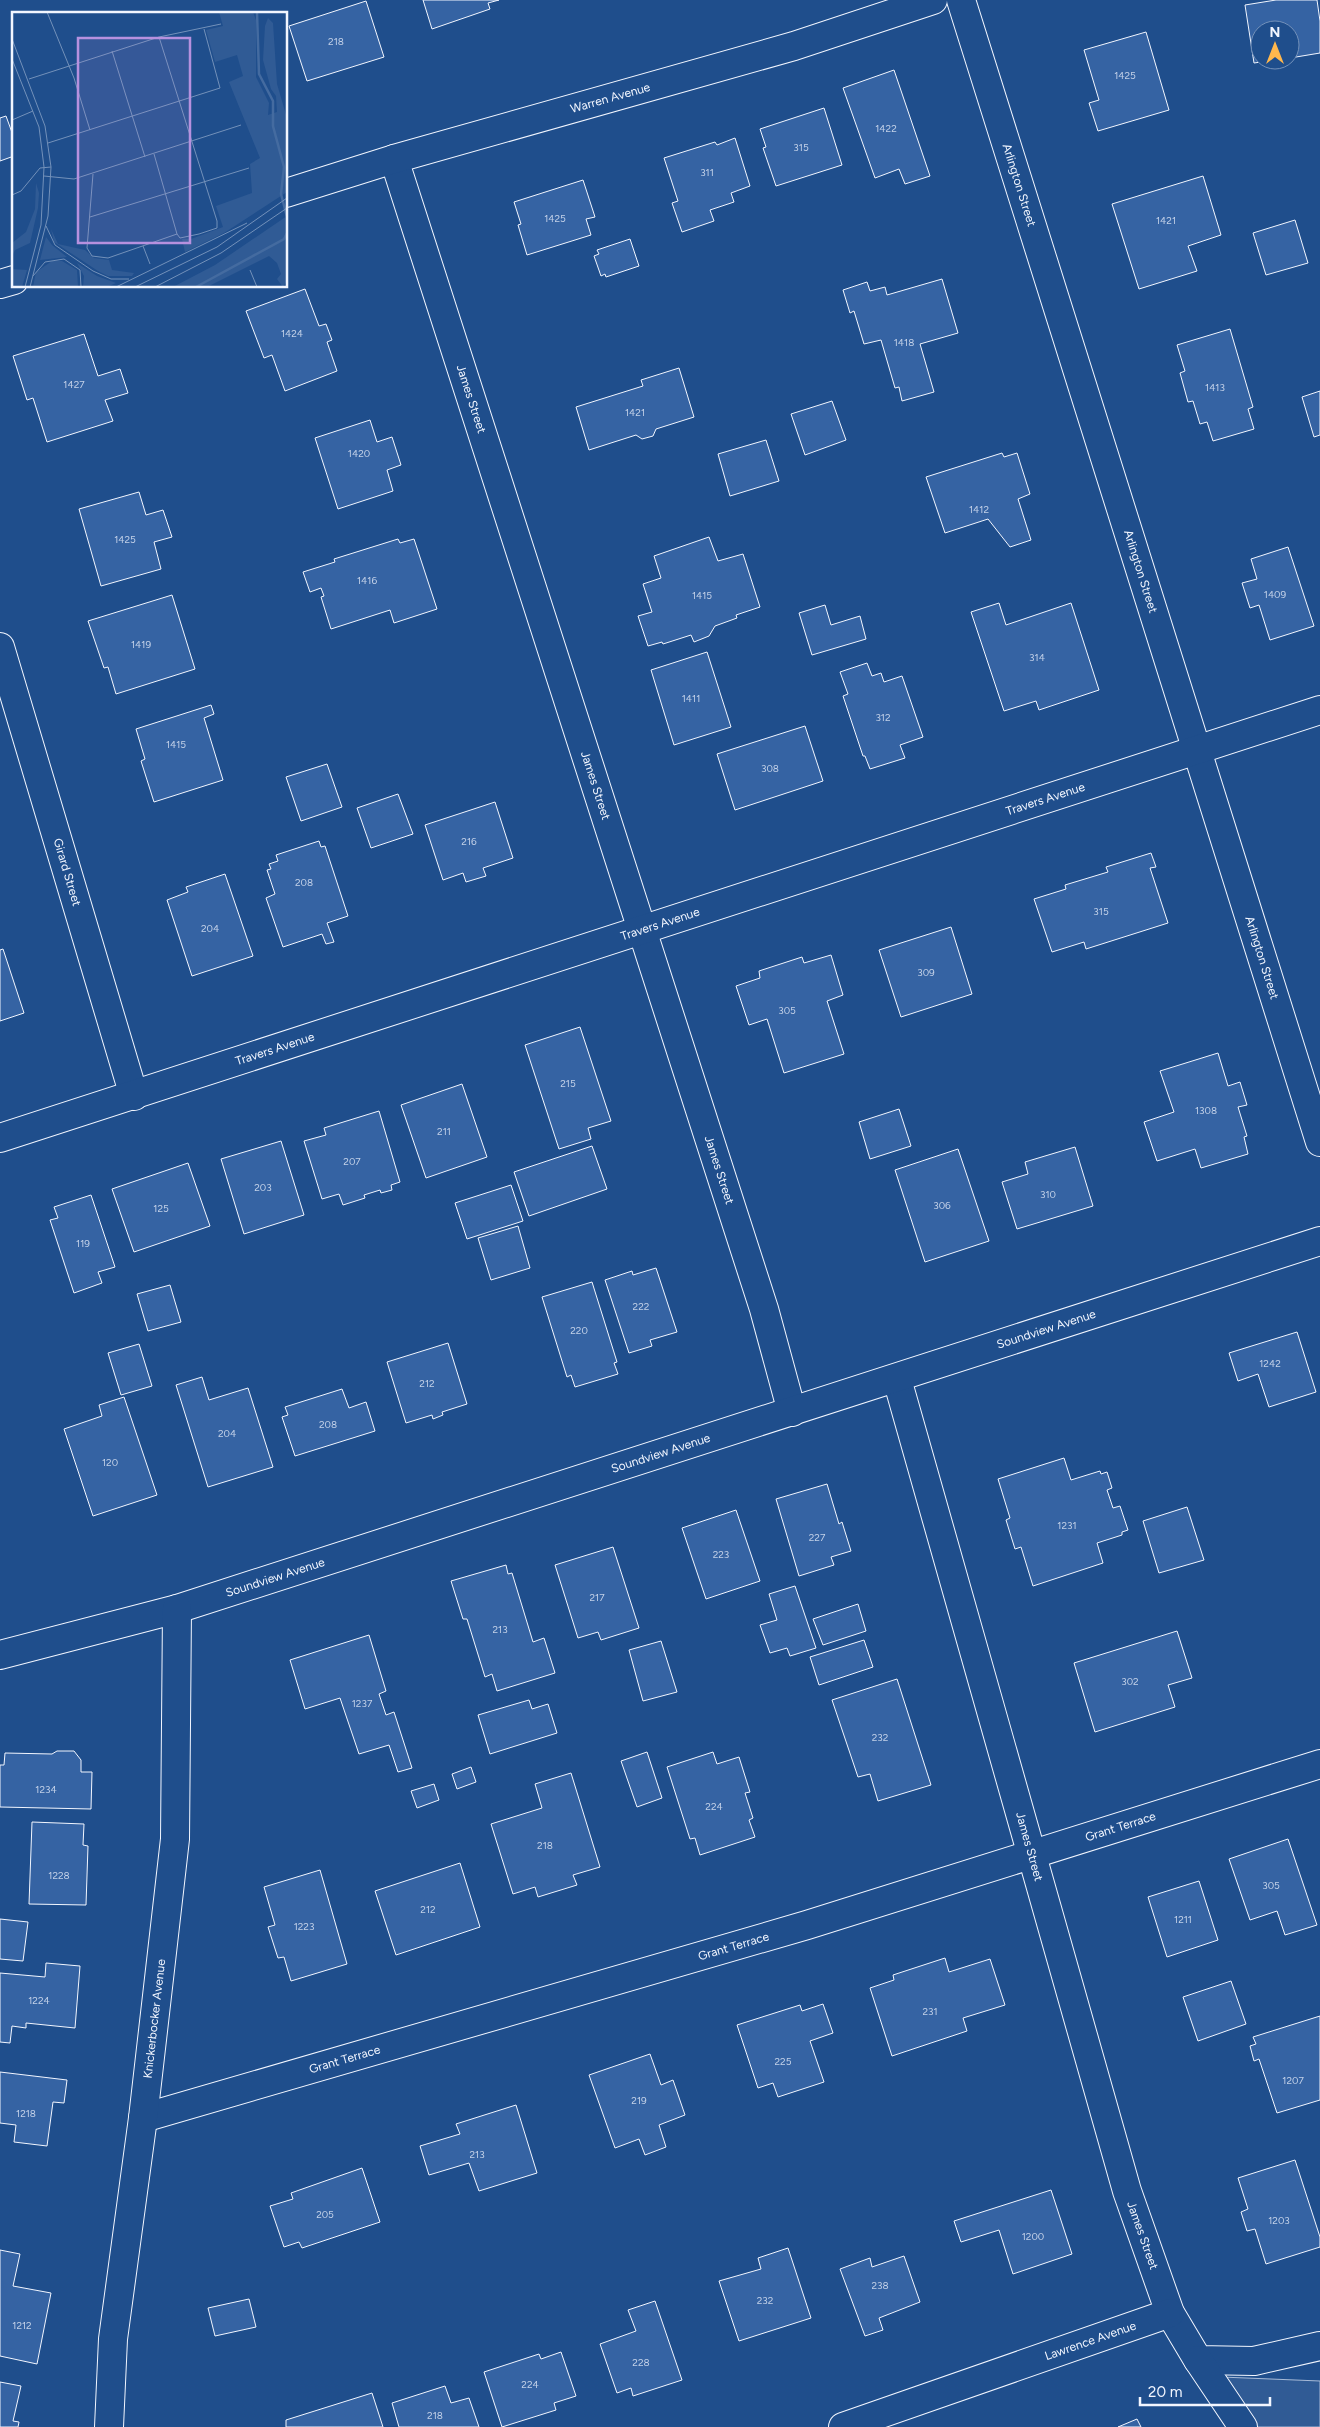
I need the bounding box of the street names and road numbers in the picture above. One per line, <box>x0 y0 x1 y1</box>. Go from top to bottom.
street label: Warren Avenue <box>569 80 652 116</box>
street label: Arlington Street <box>1000 142 1039 229</box>
street label: James Street <box>454 363 489 435</box>
street label: Arlington Street <box>1121 528 1160 615</box>
street label: James Street <box>578 749 613 822</box>
street label: Travers Avenue <box>1004 780 1087 818</box>
street label: Girard Street <box>51 837 84 908</box>
street label: Travers Avenue <box>619 904 702 943</box>
street label: Arlington Street <box>1242 915 1282 1001</box>
street label: Travers Avenue <box>234 1029 317 1068</box>
street label: James Street <box>702 1134 737 1206</box>
street label: Soundview Avenue <box>995 1307 1098 1352</box>
street label: Soundview Avenue <box>609 1431 712 1476</box>
street label: Soundview Avenue <box>224 1555 327 1600</box>
street label: Grant Terrace <box>1083 1809 1158 1844</box>
street label: James Street <box>1013 1810 1046 1883</box>
street label: Grant Terrace <box>696 1929 771 1963</box>
street label: Knickerbocker Avenue <box>141 1958 168 2079</box>
street label: Grant Terrace <box>308 2042 382 2076</box>
street label: James Street <box>1124 2199 1161 2272</box>
street label: Lawrence Avenue <box>1043 2318 1138 2363</box>

